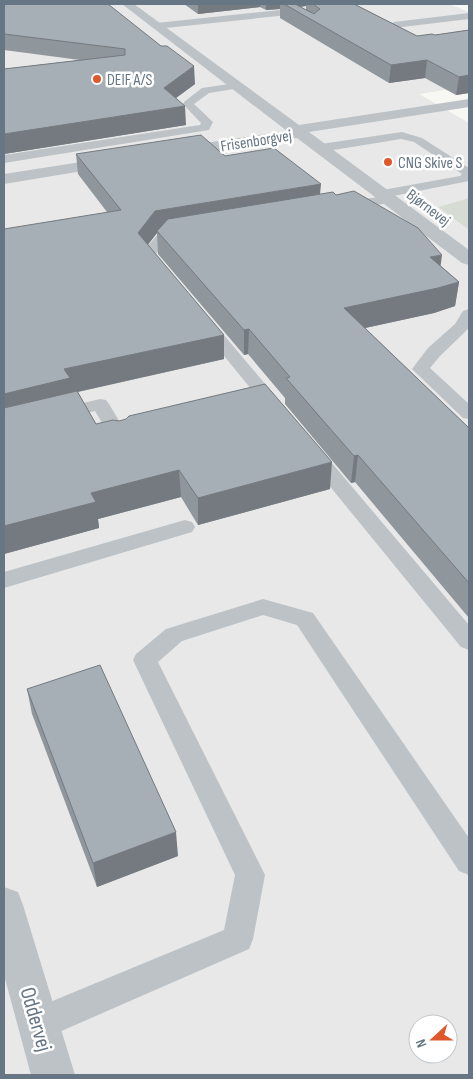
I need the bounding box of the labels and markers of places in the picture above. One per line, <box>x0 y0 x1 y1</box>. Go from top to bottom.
place label: DEIF A/S <box>107 71 153 90</box>
marker: DEIF A/S <box>91 73 103 85</box>
place label: CNG Skive S <box>398 154 462 173</box>
marker: CNG Skive S <box>382 156 394 168</box>

